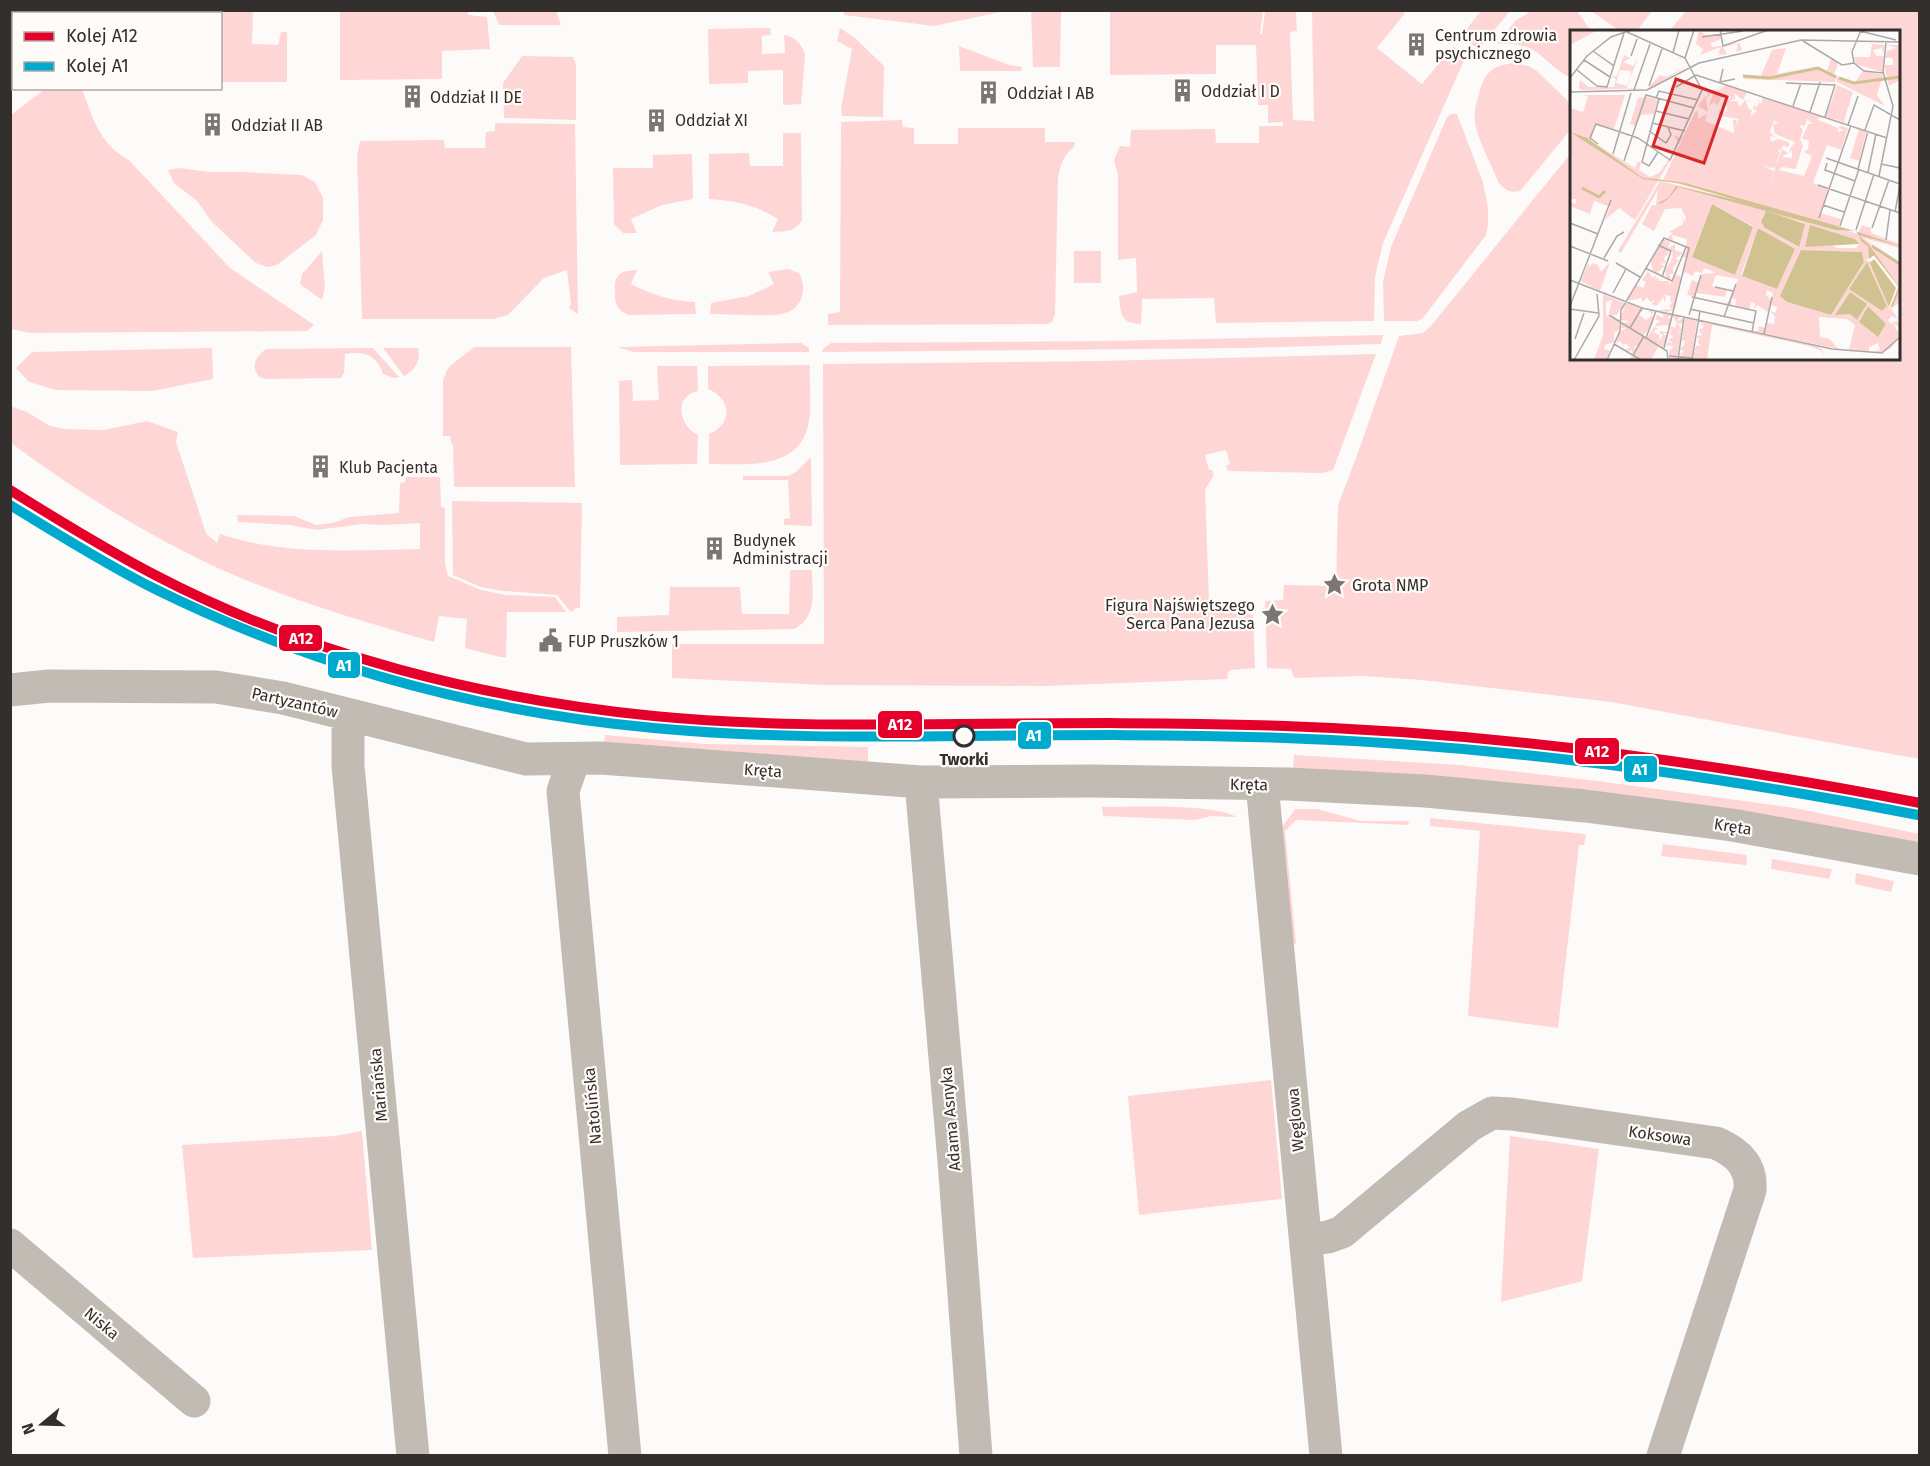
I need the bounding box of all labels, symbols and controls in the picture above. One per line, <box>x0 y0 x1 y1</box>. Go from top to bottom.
legend <box>12 12 222 90</box>
text: Kolej A12 <box>66 25 138 47</box>
place label: Centrum zdrowia psychicznego <box>1435 26 1557 63</box>
inset map <box>1570 30 1900 360</box>
building icon: Centrum zdrowia psychicznego <box>1404 31 1430 57</box>
text: Kolej A1 <box>66 55 129 77</box>
building icon: Oddział I D <box>1170 78 1196 104</box>
building icon: Oddział I AB <box>976 80 1002 106</box>
place label: Oddział I D <box>1201 82 1280 101</box>
building icon: Oddział II DE <box>399 84 425 110</box>
place label: Oddział I AB <box>1007 84 1095 103</box>
place label: Oddział II DE <box>430 88 522 107</box>
building icon: Oddział XI <box>644 107 670 133</box>
place label: Oddział XI <box>675 111 748 130</box>
building icon: Oddział II AB <box>200 112 226 138</box>
place label: Oddział II AB <box>231 116 323 135</box>
building icon: Klub Pacjenta <box>308 454 334 480</box>
place label: Klub Pacjenta <box>339 458 438 477</box>
place label: Budynek Administracji <box>733 531 828 568</box>
building icon: Budynek Administracji <box>702 536 728 562</box>
place icon: Grota NMP <box>1321 572 1347 598</box>
place label: Grota NMP <box>1352 576 1428 595</box>
place label: Figura Najświętszego Serca Pana Jezusa <box>1105 596 1255 633</box>
place icon: Figura Najświętszego Serca Pana Jezusa <box>1260 601 1286 627</box>
line badge: A12 <box>278 624 323 652</box>
public building icon: FUP Pruszków 1 <box>537 628 563 654</box>
text: A12 <box>288 629 313 648</box>
place label: FUP Pruszków 1 <box>568 632 679 651</box>
line badge: A1 <box>327 651 361 679</box>
text: A1 <box>335 656 352 675</box>
street label: Partyzantów <box>250 683 340 722</box>
line badge: A12 <box>877 710 923 739</box>
text: A12 <box>887 715 912 734</box>
line badge: A1 <box>1017 721 1052 750</box>
marker: Tworki <box>953 725 975 747</box>
text: A1 <box>1025 726 1042 745</box>
line badge: A12 <box>1574 737 1620 765</box>
text: A12 <box>1584 742 1609 761</box>
place label: Tworki <box>939 750 989 769</box>
line badge: A1 <box>1623 755 1658 783</box>
street label: Kręta <box>743 760 783 781</box>
text: A1 <box>1631 760 1648 779</box>
street label: Kręta <box>1230 775 1268 794</box>
street label: Kręta <box>1713 814 1753 839</box>
street label: Mariańska <box>366 1047 391 1123</box>
street label: Adama Asnyka <box>936 1066 965 1172</box>
street label: Natolińska <box>580 1067 605 1145</box>
street label: Węglowa <box>1283 1087 1308 1153</box>
street label: Koksowa <box>1627 1122 1693 1149</box>
street label: Niska <box>80 1303 123 1343</box>
north arrow <box>12 1394 72 1454</box>
text: N <box>18 1421 39 1437</box>

